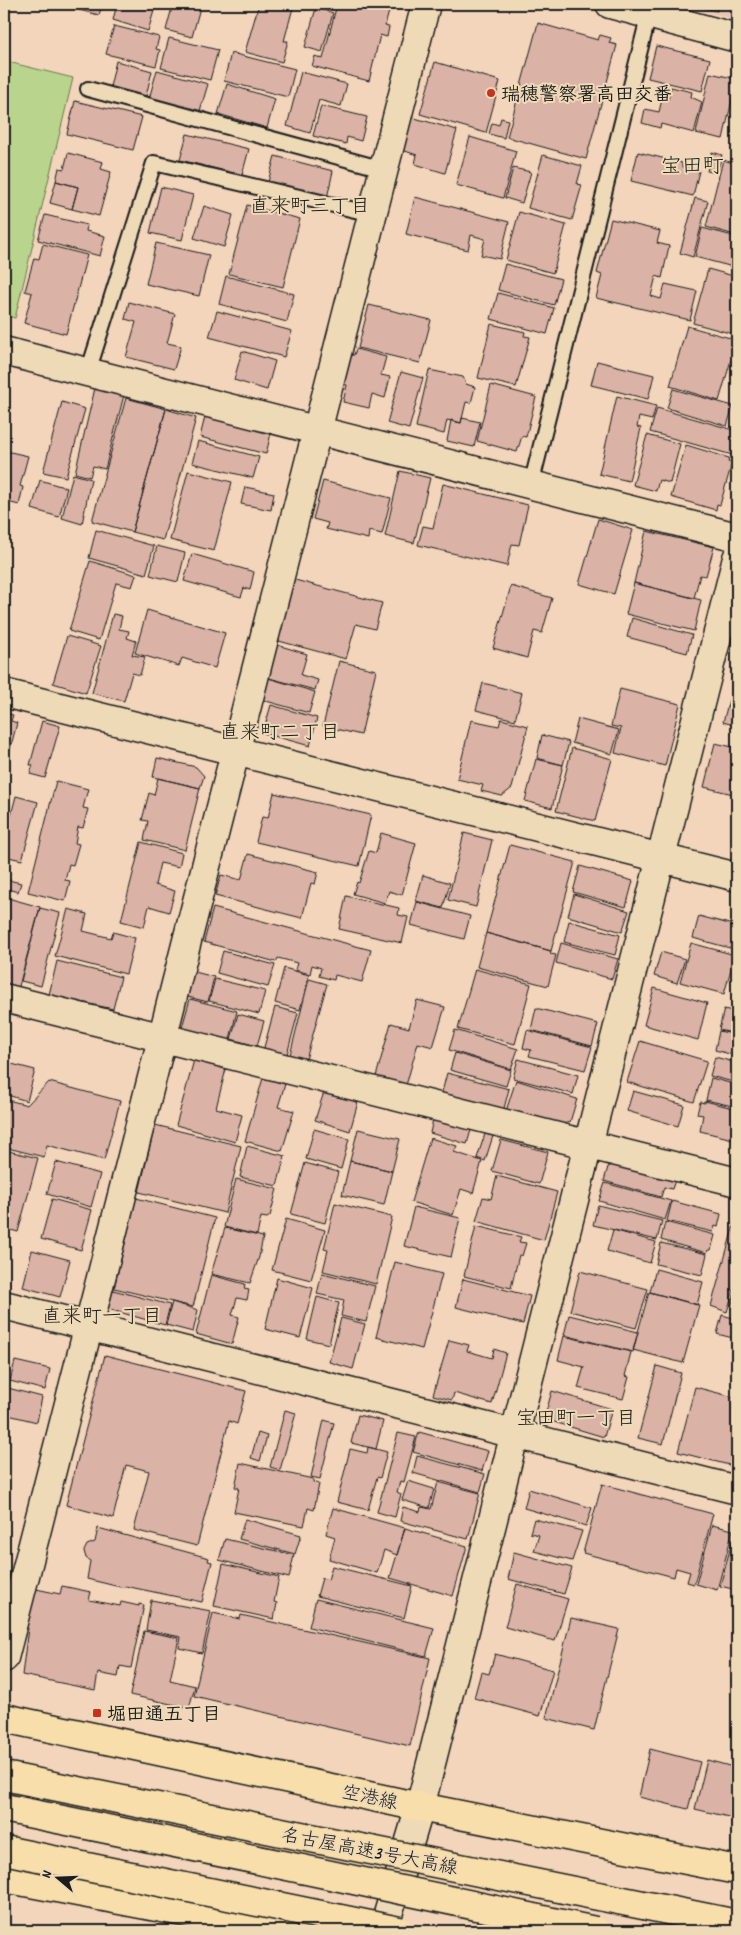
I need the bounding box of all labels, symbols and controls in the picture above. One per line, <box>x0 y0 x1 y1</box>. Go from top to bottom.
place label: 瑞穂警察署高田交番 <box>501 83 672 110</box>
marker: 瑞穂警察署高田交番 <box>485 87 497 99</box>
district label: 宝田町 <box>661 153 724 183</box>
district label: 直来町三丁目 <box>250 194 370 222</box>
district label: 直来町二丁目 <box>220 720 340 748</box>
district label: 直来町一丁目 <box>42 1304 162 1332</box>
district label: 宝田町一丁目 <box>516 1406 636 1434</box>
place label: 堀田通五丁目 <box>107 1703 221 1730</box>
marker: 堀田通五丁目 <box>91 1707 103 1719</box>
street label: 空港線 <box>339 1780 400 1819</box>
street label: 名古屋高速3号大高線 <box>279 1823 460 1884</box>
north arrow <box>32 1852 82 1902</box>
text: N <box>37 1868 58 1881</box>

